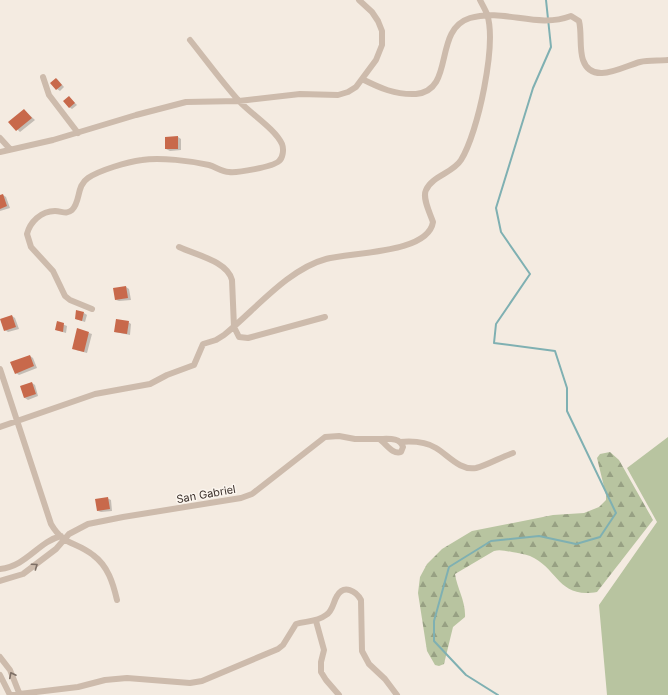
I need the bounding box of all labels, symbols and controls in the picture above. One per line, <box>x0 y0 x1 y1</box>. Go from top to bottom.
street label: San Gabriel <box>175 482 237 506</box>
one-way arrow <box>31 564 38 571</box>
one-way arrow <box>9 672 17 679</box>

